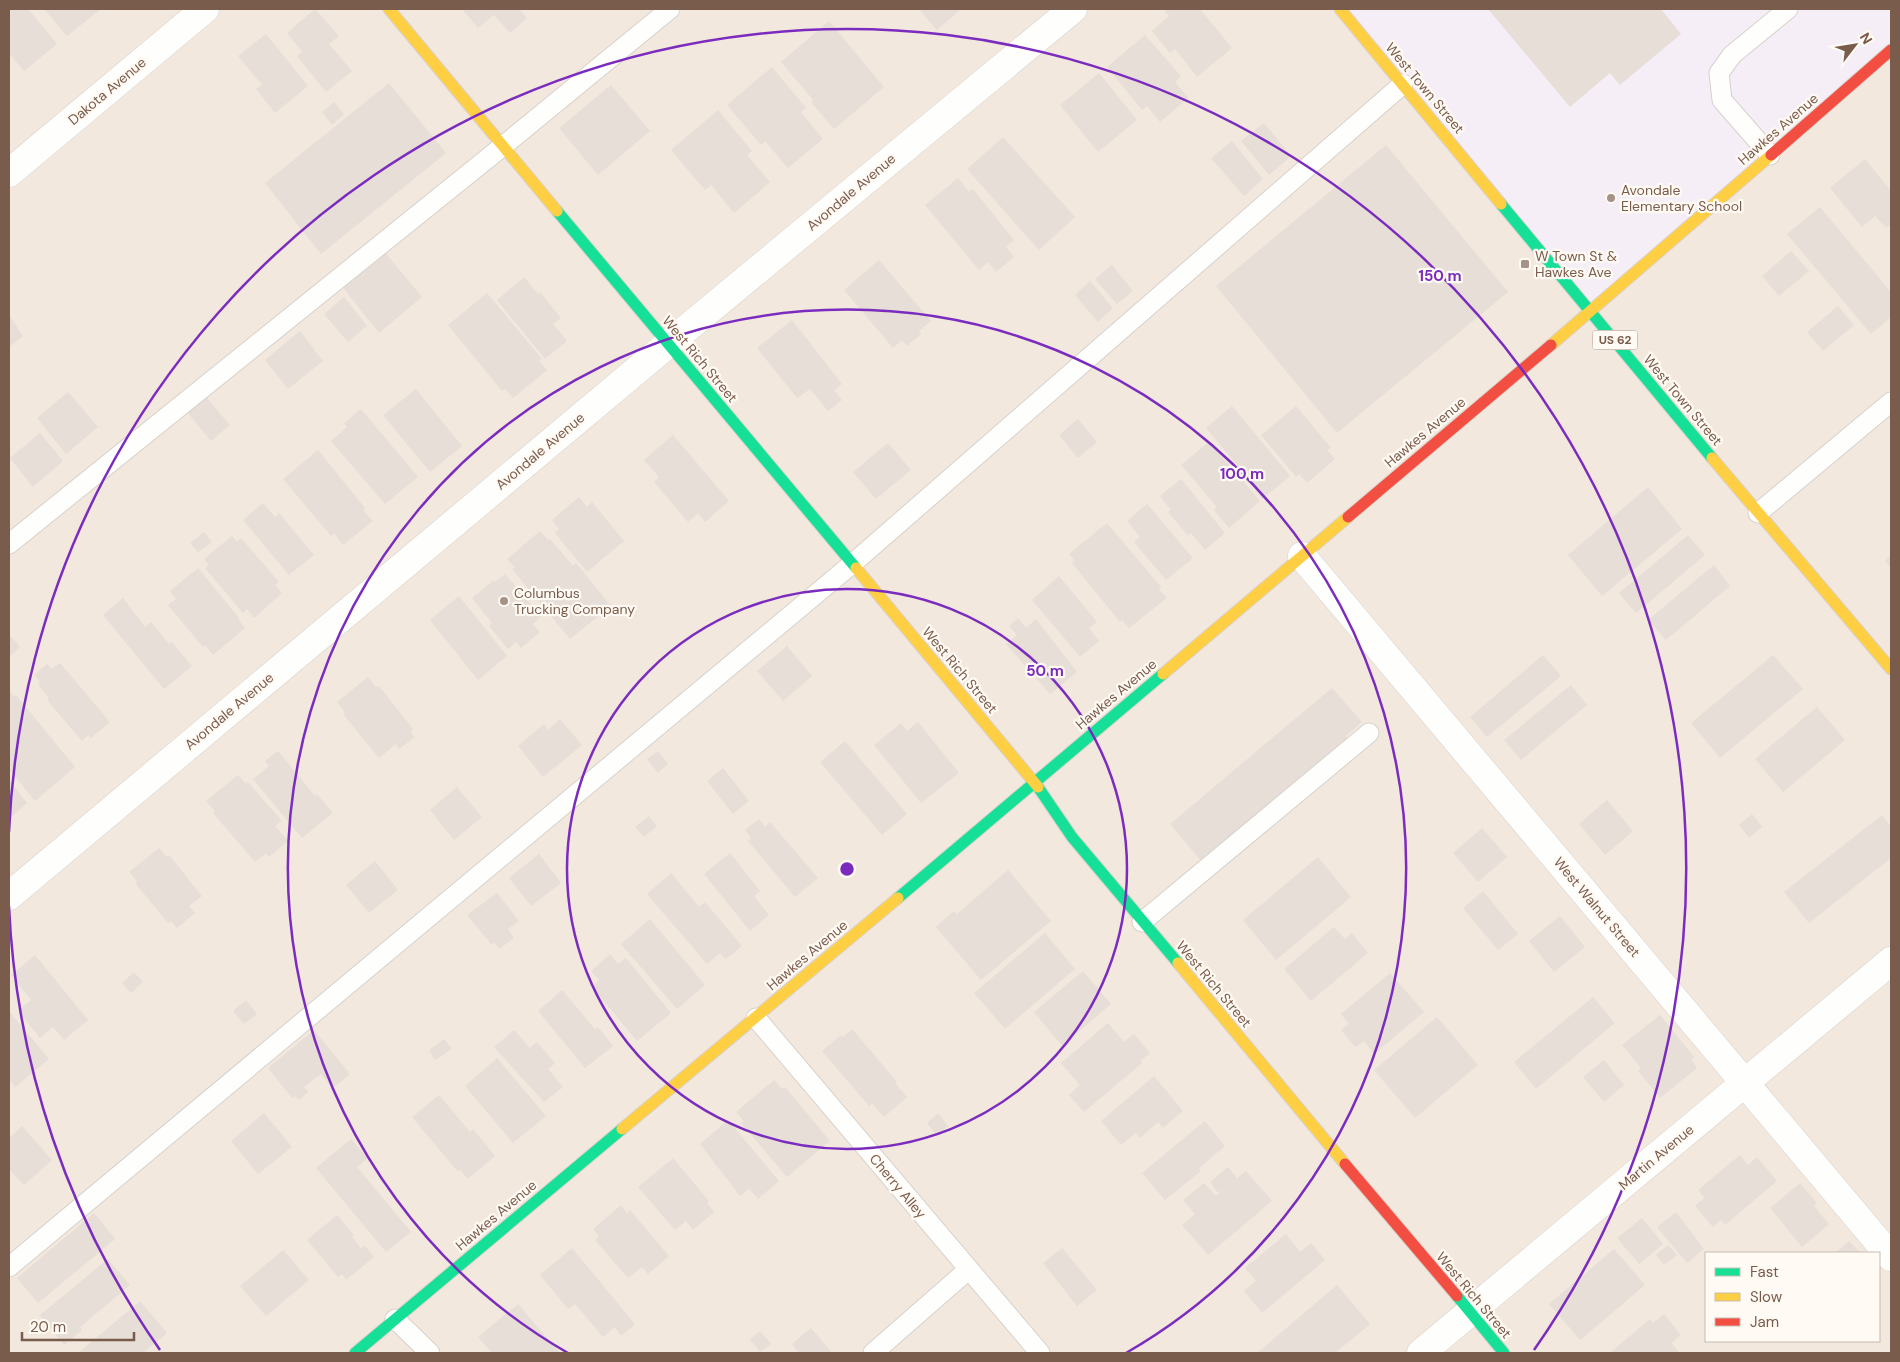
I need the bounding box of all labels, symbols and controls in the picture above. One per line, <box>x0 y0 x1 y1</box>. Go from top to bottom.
north arrow <box>1830 20 1880 70</box>
text: N <box>1856 29 1876 47</box>
street label: West Town Street <box>1382 39 1468 137</box>
street label: Dakota Avenue <box>64 53 150 129</box>
street label: Hawkes Avenue <box>1734 89 1822 169</box>
street label: Avondale Avenue <box>803 149 899 234</box>
place label: Avondale Elementary School <box>1621 181 1742 215</box>
marker: Avondale Elementary School <box>1605 192 1617 204</box>
place label: W Town St & Hawkes Ave <box>1535 247 1617 281</box>
marker: W Town St & Hawkes Ave <box>1519 258 1531 270</box>
text: 150 m <box>1419 266 1462 286</box>
street label: West Rich Street <box>658 312 742 406</box>
road number: US 62 <box>1592 330 1638 350</box>
street label: West Town Street <box>1640 351 1726 449</box>
street label: Hawkes Avenue <box>1381 393 1469 471</box>
street label: Avondale Avenue <box>492 408 588 493</box>
text: 100 m <box>1220 464 1264 484</box>
place label: Columbus Trucking Company <box>514 584 635 618</box>
marker: Columbus Trucking Company <box>498 595 510 607</box>
street label: West Rich Street <box>918 623 1002 717</box>
street label: Hawkes Avenue <box>1072 655 1160 733</box>
text: 50 m <box>1026 661 1064 681</box>
street label: Avondale Avenue <box>181 668 277 753</box>
street label: West Walnut Street <box>1550 853 1644 961</box>
centre of rings <box>838 860 856 878</box>
street label: Hawkes Avenue <box>763 916 851 994</box>
street label: West Rich Street <box>1172 937 1256 1031</box>
street label: Martin Avenue <box>1615 1120 1697 1194</box>
street label: Cherry Alley <box>866 1150 930 1222</box>
street label: Hawkes Avenue <box>452 1176 540 1254</box>
street label: West Rich Street <box>1432 1248 1516 1342</box>
legend <box>1705 1252 1880 1342</box>
text: Fast <box>1750 1262 1779 1282</box>
text: Slow <box>1750 1287 1783 1307</box>
scale bar <box>22 1310 135 1342</box>
text: Jam <box>1750 1312 1779 1332</box>
text: 20 m <box>30 1317 66 1337</box>

